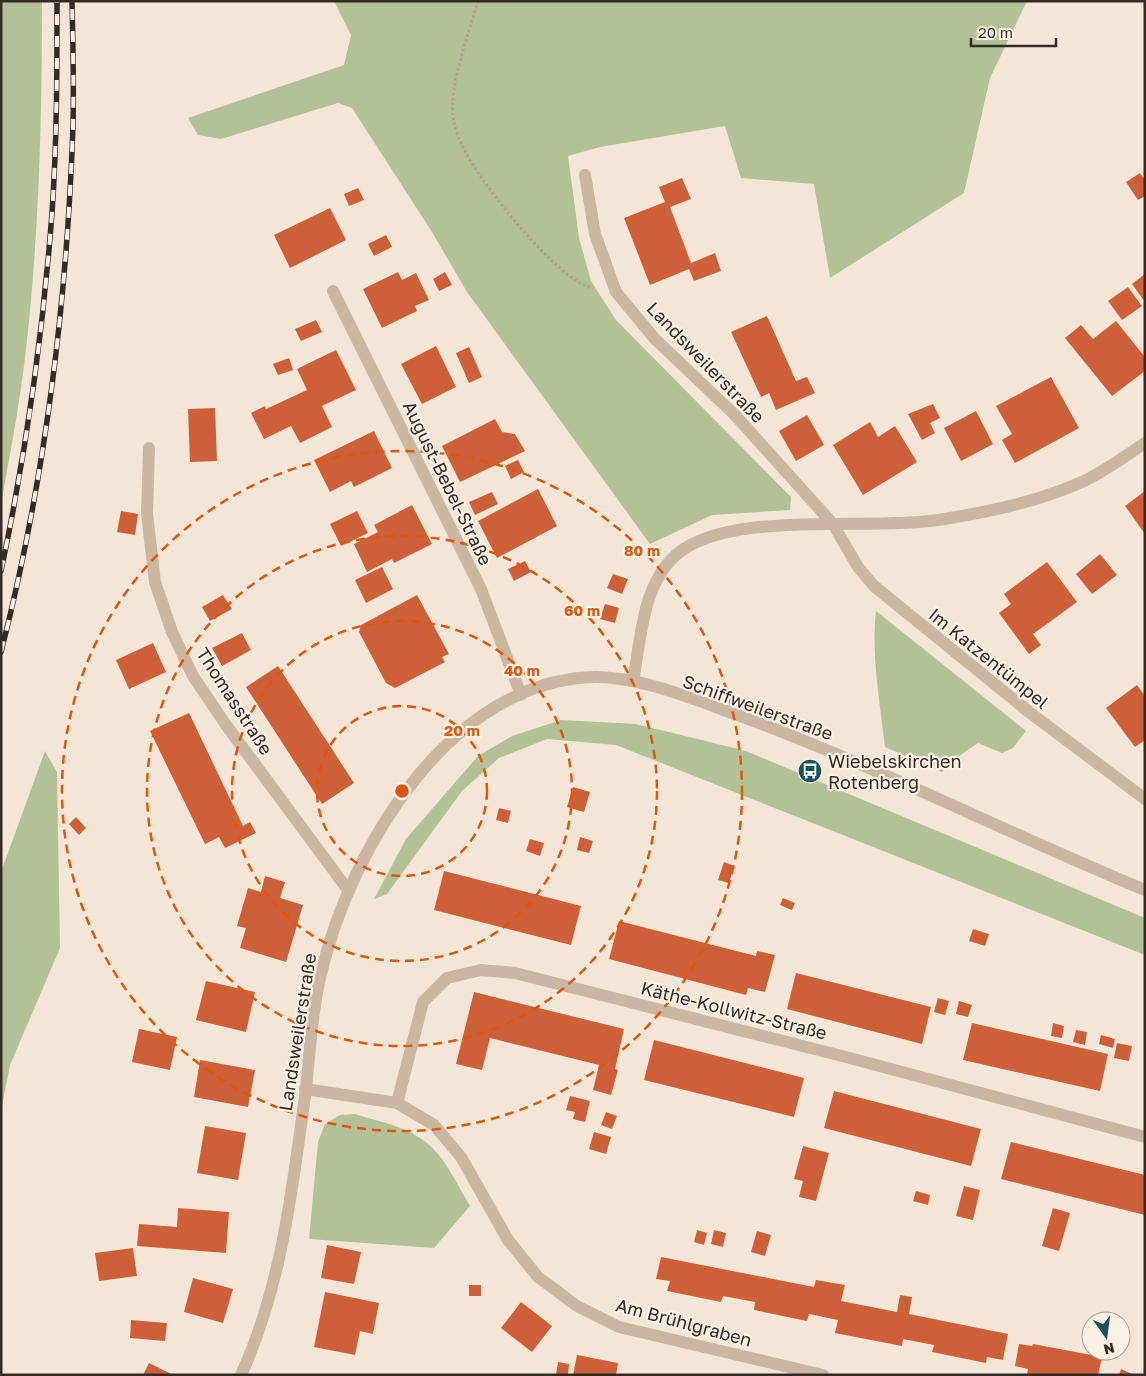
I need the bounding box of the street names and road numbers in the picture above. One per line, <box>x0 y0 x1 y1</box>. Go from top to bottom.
street label: Landsweilerstraße <box>643 297 769 427</box>
street label: August-Bebel-Straße <box>399 397 497 569</box>
street label: Im Katzentümpel <box>925 603 1053 713</box>
street label: Thomasstraße <box>192 643 278 759</box>
street label: Schiffweilerstraße <box>680 670 836 744</box>
street label: Landsweilerstraße <box>274 951 320 1113</box>
street label: Käthe-Kollwitz-Straße <box>639 976 829 1044</box>
street label: Am Brühlgraben <box>614 1293 754 1351</box>

